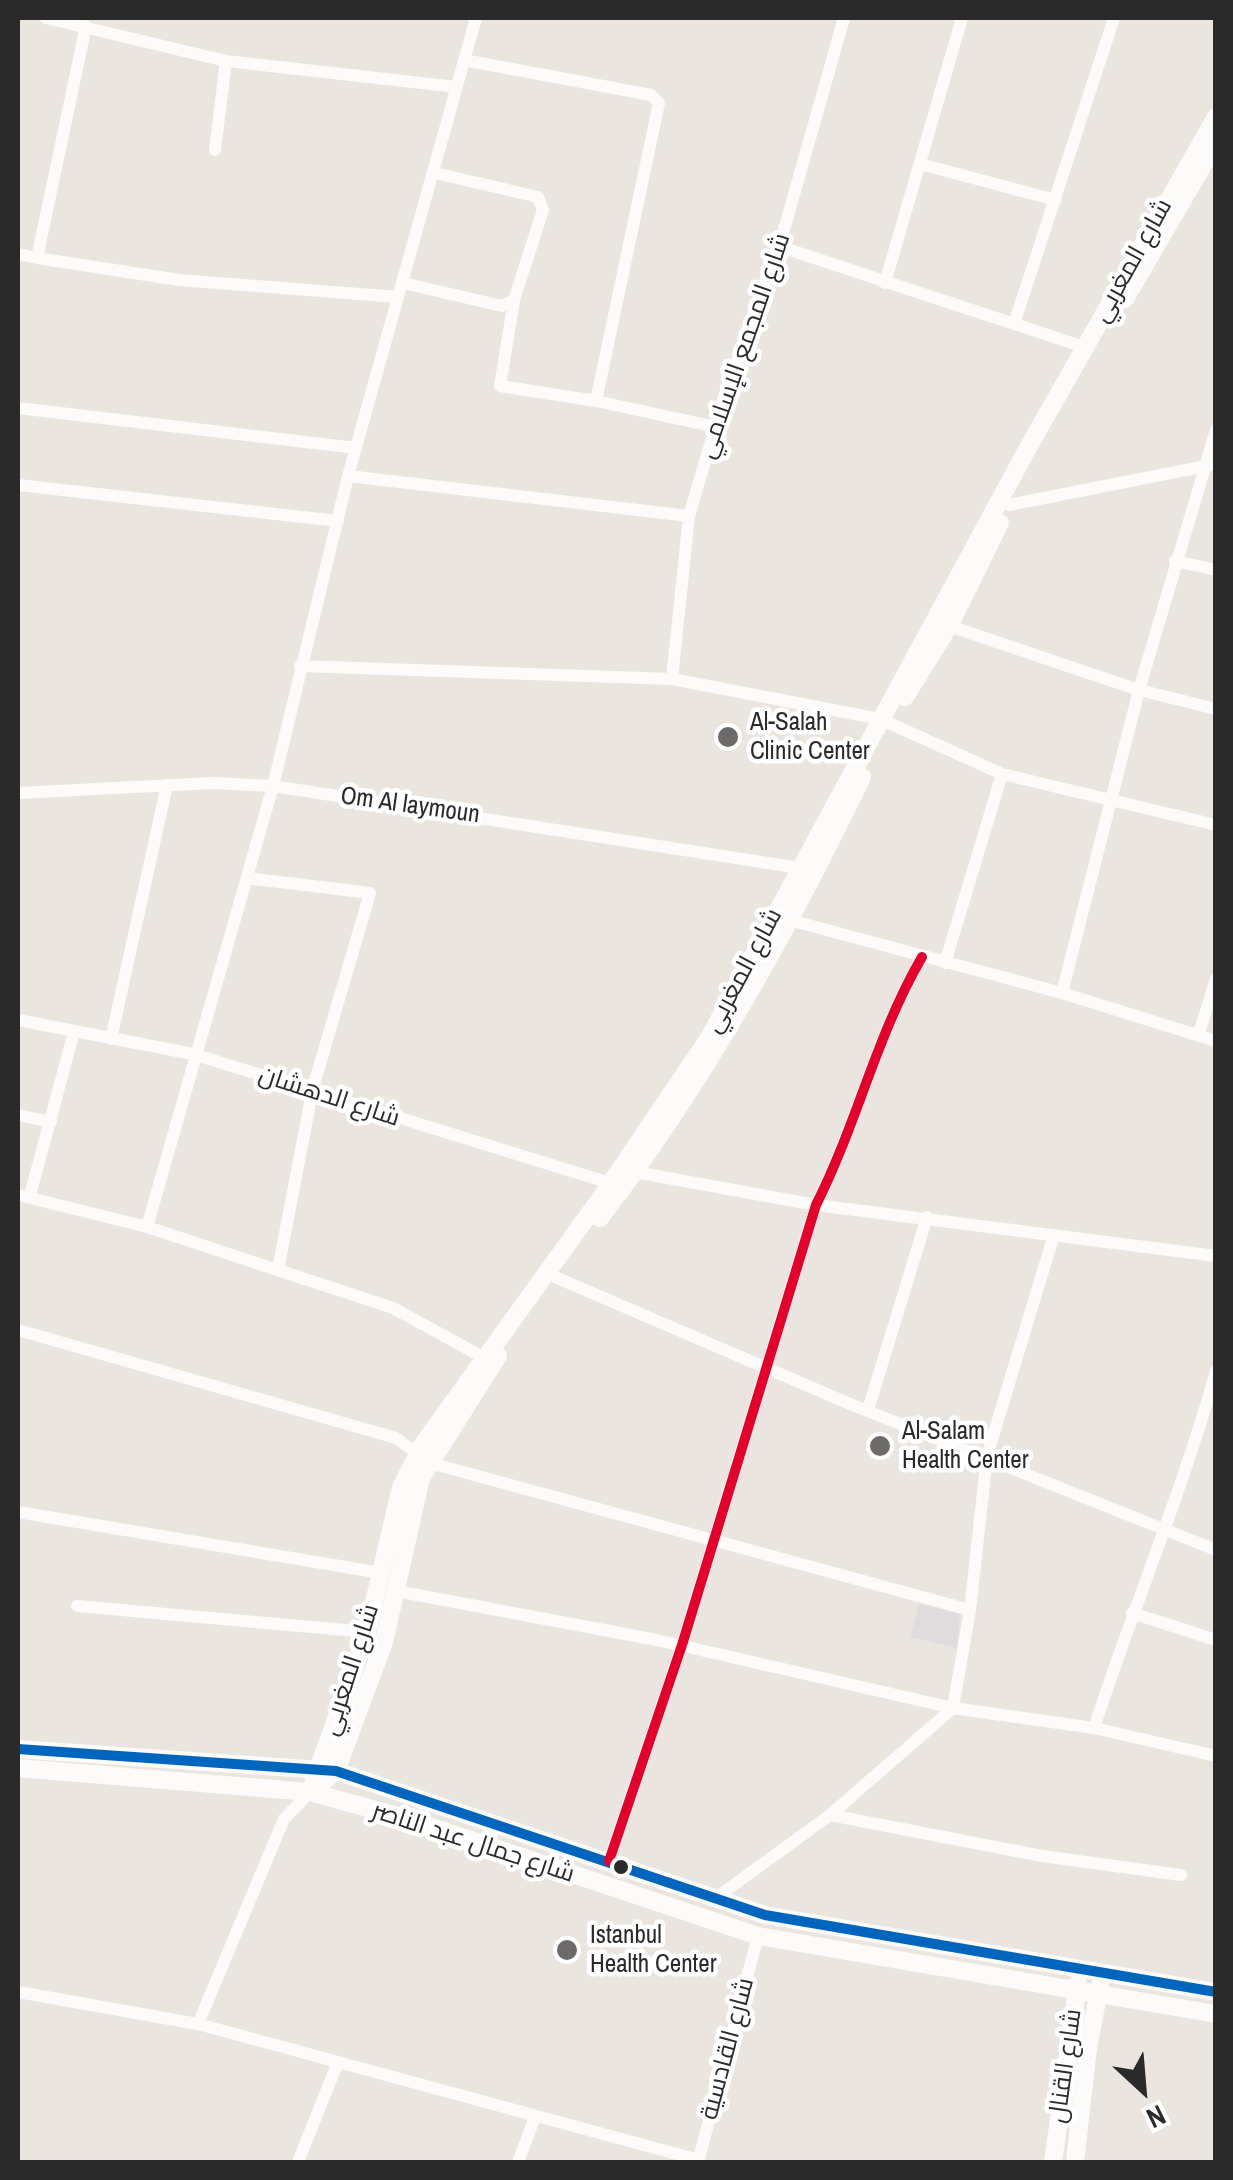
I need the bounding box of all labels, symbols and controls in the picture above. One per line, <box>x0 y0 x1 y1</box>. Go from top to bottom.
street label: شارع المغربي <box>1087 194 1179 328</box>
street label: شارع المجمع الإسلامي <box>692 229 798 463</box>
place label: Al-Salah Clinic Center <box>750 708 870 767</box>
marker: Al-Salah Clinic Center <box>715 724 741 750</box>
street label: Om Al laymoun <box>339 781 481 831</box>
street label: شارع المغربي <box>699 904 789 1038</box>
street label: شارع الدهشان <box>255 1060 403 1134</box>
place label: Al-Salam Health Center <box>902 1417 1028 1476</box>
marker: Al-Salam Health Center <box>867 1433 893 1459</box>
street label: شارع المغربي <box>316 1600 386 1740</box>
street label: شارع جمال عبد الناصر <box>368 1796 578 1890</box>
unlabelled marker <box>611 1857 631 1877</box>
place label: Istanbul Health Center <box>590 1921 716 1980</box>
marker: Istanbul Health Center <box>554 1937 580 1963</box>
street label: شارع القادسية <box>695 1975 761 2123</box>
street label: شارع القنال <box>1043 2007 1089 2125</box>
north arrow <box>1093 2040 1193 2140</box>
text: N <box>1140 2096 1172 2138</box>

